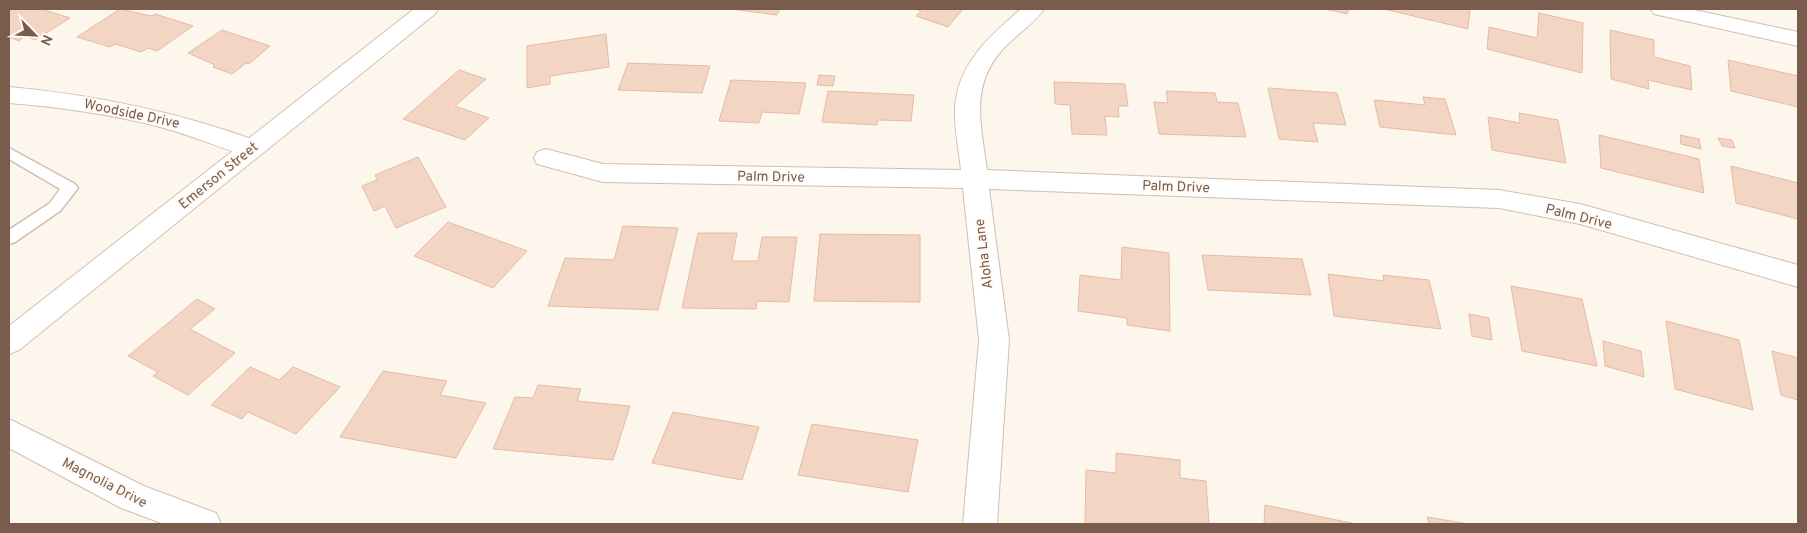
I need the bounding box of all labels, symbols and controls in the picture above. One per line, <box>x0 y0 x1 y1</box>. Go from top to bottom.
north arrow <box>10 10 60 60</box>
text: N <box>36 32 55 48</box>
street label: Woodside Drive <box>82 96 181 133</box>
street label: Emerson Street <box>176 139 262 213</box>
street label: Palm Drive <box>737 168 805 187</box>
street label: Palm Drive <box>1142 178 1210 197</box>
street label: Palm Drive <box>1544 201 1614 234</box>
street label: Aloha Lane <box>972 218 997 290</box>
street label: Magnolia Drive <box>59 455 150 512</box>

